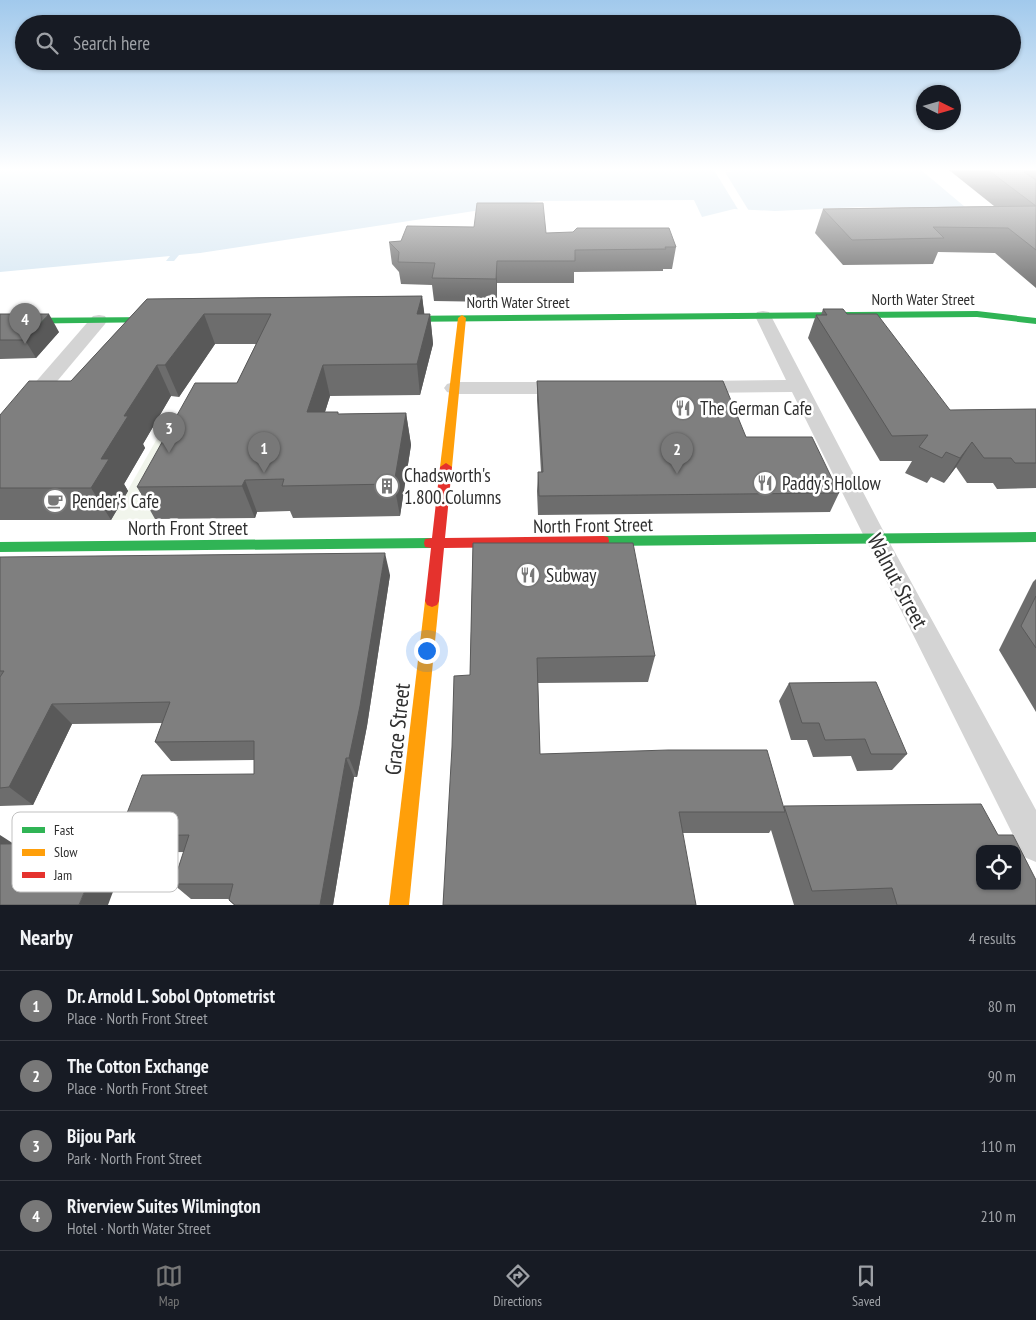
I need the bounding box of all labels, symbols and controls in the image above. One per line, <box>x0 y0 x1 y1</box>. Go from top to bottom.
search box <box>15 15 1021 70</box>
icon: search <box>33 29 61 57</box>
text: Search here <box>73 31 150 55</box>
north arrow <box>916 85 961 130</box>
street label: North Water Street <box>871 289 975 309</box>
street label: North Water Street <box>466 292 570 312</box>
pin: 4 <box>9 303 41 344</box>
restaurant icon: The German Cafe <box>670 395 696 421</box>
place label: The German Cafe <box>700 396 812 420</box>
pin: 3 <box>153 412 185 453</box>
pin: 1 <box>248 432 280 473</box>
pin: 2 <box>661 433 693 474</box>
place label: Chadsworth's 1.800.Columns <box>404 463 501 509</box>
restaurant icon: Paddy's Hollow <box>752 470 778 496</box>
place label: Paddy's Hollow <box>782 471 881 495</box>
building icon: Chadsworth's 1.800.Columns <box>374 473 400 499</box>
cafe icon: Pender's Cafe <box>42 488 68 514</box>
place label: Pender's Cafe <box>72 489 159 513</box>
street label: North Front Street <box>533 512 654 538</box>
street label: North Front Street <box>128 516 249 540</box>
street label: Walnut Street <box>861 529 935 633</box>
restaurant icon: Subway <box>515 562 541 588</box>
place label: Subway <box>546 563 597 587</box>
your location <box>414 638 440 664</box>
street label: Grace Street <box>378 682 416 776</box>
legend <box>12 812 178 892</box>
text: Fast <box>54 821 74 839</box>
text: Slow <box>54 843 78 861</box>
map controls <box>976 845 1021 890</box>
button: locate <box>976 845 1021 890</box>
text: Jam <box>53 866 72 884</box>
text: Nearby <box>20 924 73 951</box>
text: 4 results <box>969 928 1016 948</box>
text: Dr. Arnold L. Sobol Optometrist <box>67 984 275 1008</box>
text: 1 <box>32 996 40 1016</box>
text: 80 m <box>988 996 1016 1016</box>
text: Place · North Front Street <box>67 1008 208 1028</box>
text: The Cotton Exchange <box>67 1054 209 1078</box>
text: 2 <box>32 1066 40 1086</box>
text: 90 m <box>988 1066 1016 1086</box>
text: Place · North Front Street <box>67 1078 208 1098</box>
text: Bijou Park <box>67 1124 136 1148</box>
text: 3 <box>32 1136 40 1156</box>
text: 110 m <box>981 1136 1016 1156</box>
text: Park · North Front Street <box>67 1148 202 1168</box>
text: Riverview Suites Wilmington <box>67 1194 261 1218</box>
text: 4 <box>32 1206 40 1226</box>
text: 210 m <box>981 1206 1016 1226</box>
text: Hotel · North Water Street <box>67 1218 211 1238</box>
tab: Map <box>155 1262 183 1310</box>
tab: Directions <box>493 1262 542 1310</box>
tab: Saved <box>852 1262 881 1310</box>

